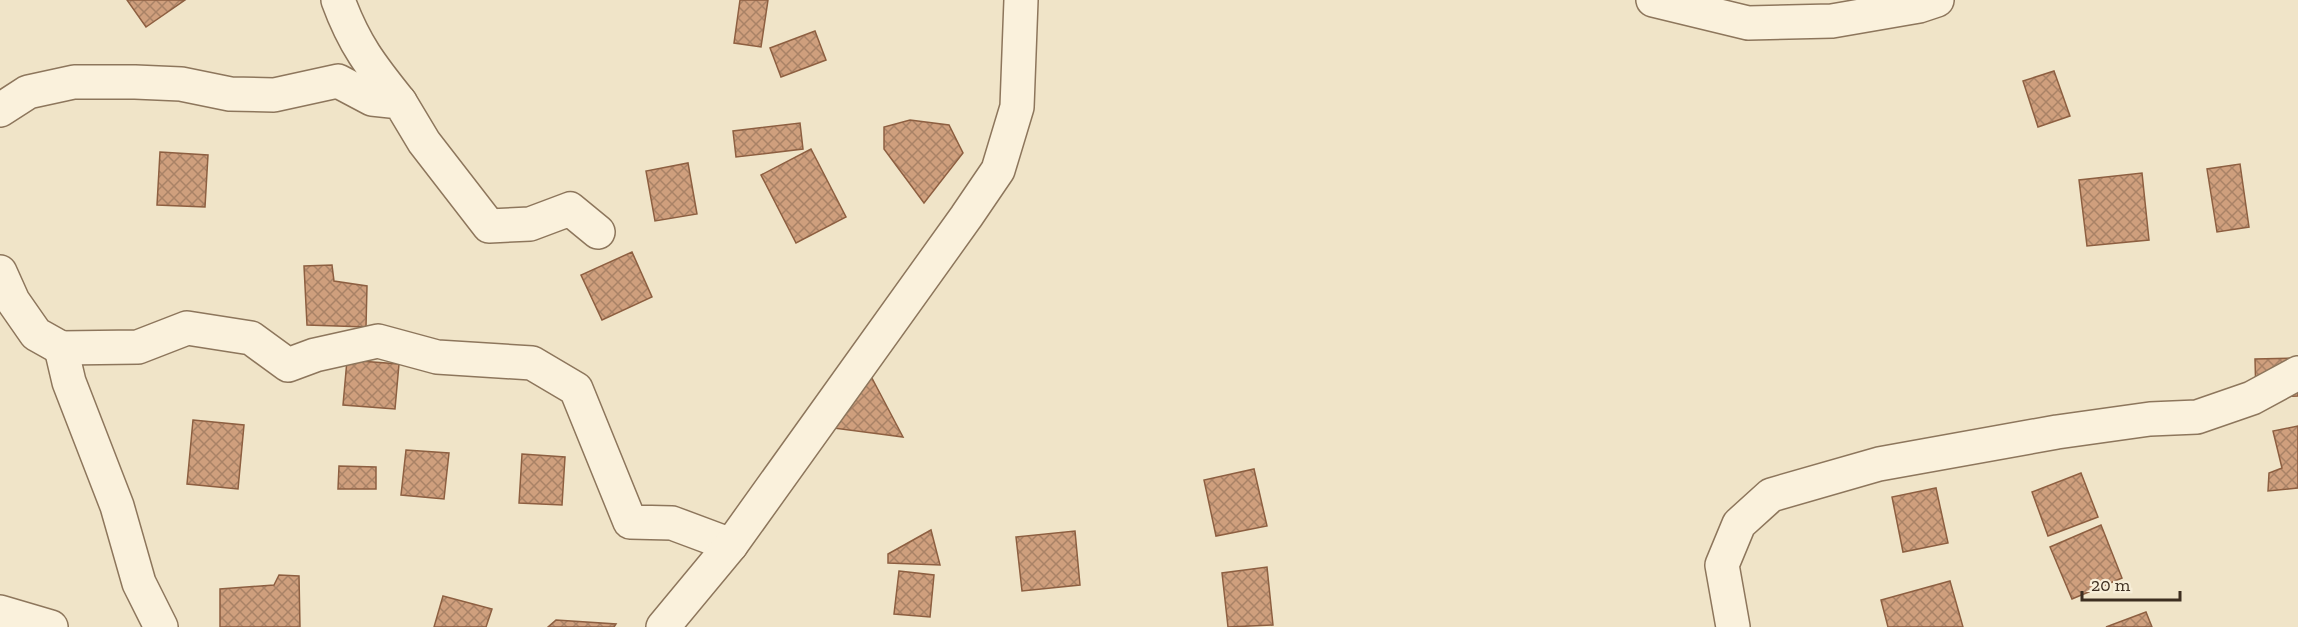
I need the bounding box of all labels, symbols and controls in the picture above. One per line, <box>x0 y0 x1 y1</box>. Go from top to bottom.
scale bar <box>2082 564 2180 602</box>
text: 20 m <box>2091 574 2131 596</box>

